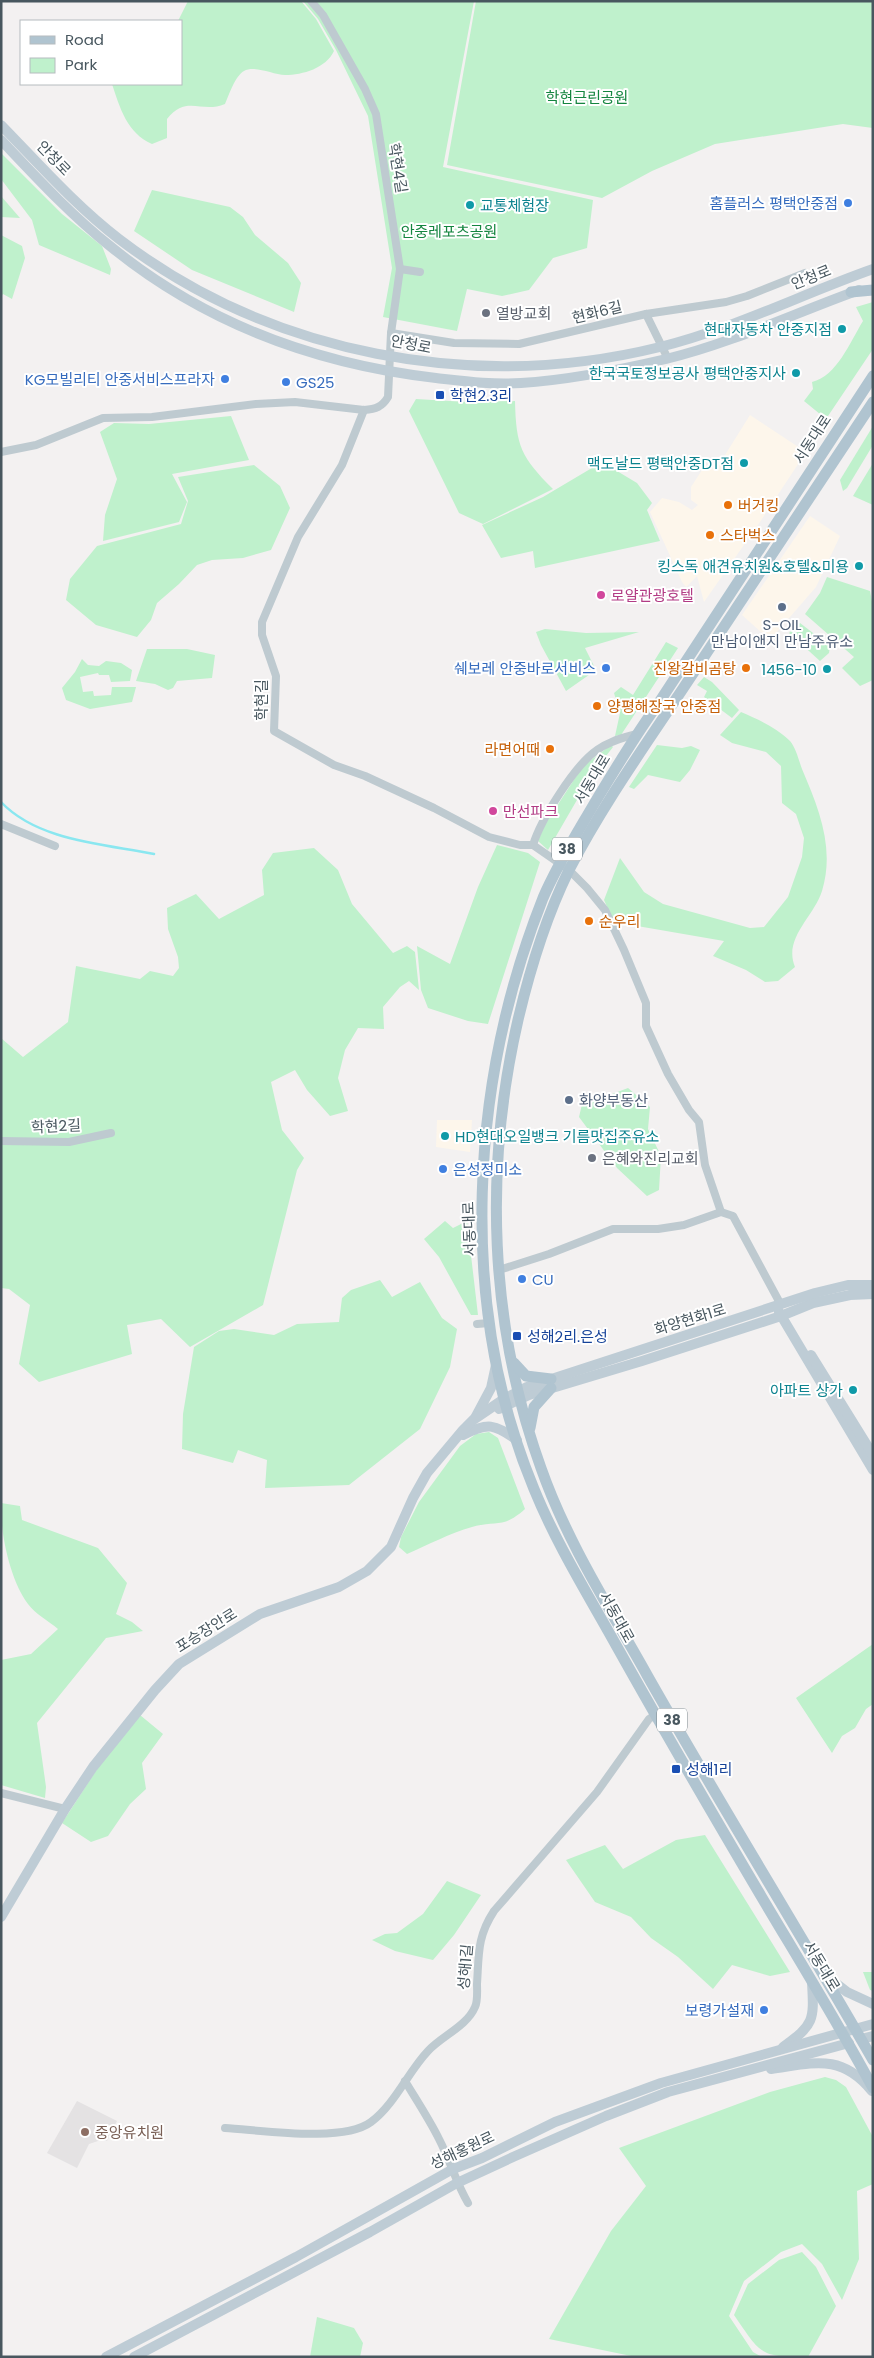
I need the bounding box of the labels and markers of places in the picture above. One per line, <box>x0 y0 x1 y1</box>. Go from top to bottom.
place label: 홈플러스 평택안중점 <box>710 193 838 214</box>
place label: 교통체험장 <box>480 195 549 216</box>
marker: 홈플러스 평택안중점 <box>842 197 854 209</box>
marker: 교통체험장 <box>464 199 476 211</box>
place label: 열방교회 <box>496 303 551 324</box>
marker: 열방교회 <box>480 307 492 319</box>
place label: 현대자동차 안중지점 <box>704 319 832 340</box>
marker: 현대자동차 안중지점 <box>836 323 848 335</box>
place label: 한국국토정보공사 평택안중지사 <box>589 363 786 384</box>
marker: 한국국토정보공사 평택안중지사 <box>790 367 802 379</box>
place label: KG모빌리티 안중서비스프라자 <box>25 369 215 390</box>
place label: GS25 <box>296 372 335 393</box>
marker: KG모빌리티 안중서비스프라자 <box>219 373 231 385</box>
marker: GS25 <box>280 376 292 388</box>
place label: 학현2.3리 <box>450 385 512 406</box>
marker: 학현2.3리 <box>434 389 446 401</box>
place label: 맥도날드 평택안중DT점 <box>587 453 734 474</box>
marker: 맥도날드 평택안중DT점 <box>738 457 750 469</box>
place label: 버거킹 <box>738 495 779 516</box>
marker: 버거킹 <box>722 499 734 511</box>
place label: 스타벅스 <box>720 525 775 546</box>
marker: 스타벅스 <box>704 529 716 541</box>
place label: 킹스독 애견유치원&호텔&미용 <box>657 556 849 577</box>
marker: 킹스독 애견유치원&호텔&미용 <box>853 560 865 572</box>
place label: 로얄관광호텔 <box>611 585 694 606</box>
marker: 로얄관광호텔 <box>595 589 607 601</box>
marker: S-OIL 만남이앤지 만남주유소 <box>776 601 788 613</box>
place label: S-OIL 만남이앤지 만남주유소 <box>711 614 853 652</box>
place label: 쉐보레 안중바로서비스 <box>454 658 596 679</box>
place label: 진왕갈비곰탕 <box>653 658 736 679</box>
place label: 1456-10 <box>761 659 817 680</box>
marker: 쉐보레 안중바로서비스 <box>600 662 612 674</box>
marker: 진왕갈비곰탕 <box>740 662 752 674</box>
marker: 1456-10 <box>821 663 833 675</box>
place label: 양평해장국 안중점 <box>607 696 721 717</box>
marker: 양평해장국 안중점 <box>591 700 603 712</box>
place label: 라면어때 <box>485 739 540 760</box>
marker: 라면어때 <box>544 743 556 755</box>
place label: 만선파크 <box>503 801 558 822</box>
marker: 만선파크 <box>487 805 499 817</box>
place label: 순우리 <box>599 911 640 932</box>
marker: 순우리 <box>583 915 595 927</box>
place label: 화양부동산 <box>579 1090 648 1111</box>
marker: 화양부동산 <box>563 1094 575 1106</box>
place label: HD현대오일뱅크 기름맛집주유소 <box>455 1126 660 1147</box>
marker: HD현대오일뱅크 기름맛집주유소 <box>439 1130 451 1142</box>
place label: 은혜와진리교회 <box>602 1148 699 1169</box>
marker: 은혜와진리교회 <box>586 1152 598 1164</box>
place label: 은성정미소 <box>453 1159 522 1180</box>
marker: 은성정미소 <box>437 1163 449 1175</box>
place label: CU <box>532 1269 554 1290</box>
marker: CU <box>516 1273 528 1285</box>
place label: 성해2리.은성 <box>527 1326 608 1347</box>
marker: 성해2리.은성 <box>511 1330 523 1342</box>
place label: 아파트 상가 <box>770 1380 843 1401</box>
marker: 아파트 상가 <box>847 1384 859 1396</box>
place label: 성해1리 <box>686 1759 732 1780</box>
marker: 성해1리 <box>670 1763 682 1775</box>
place label: 보령가설재 <box>685 2000 754 2021</box>
marker: 보령가설재 <box>758 2004 770 2016</box>
place label: 중앙유치원 <box>95 2122 164 2143</box>
marker: 중앙유치원 <box>79 2126 91 2138</box>

